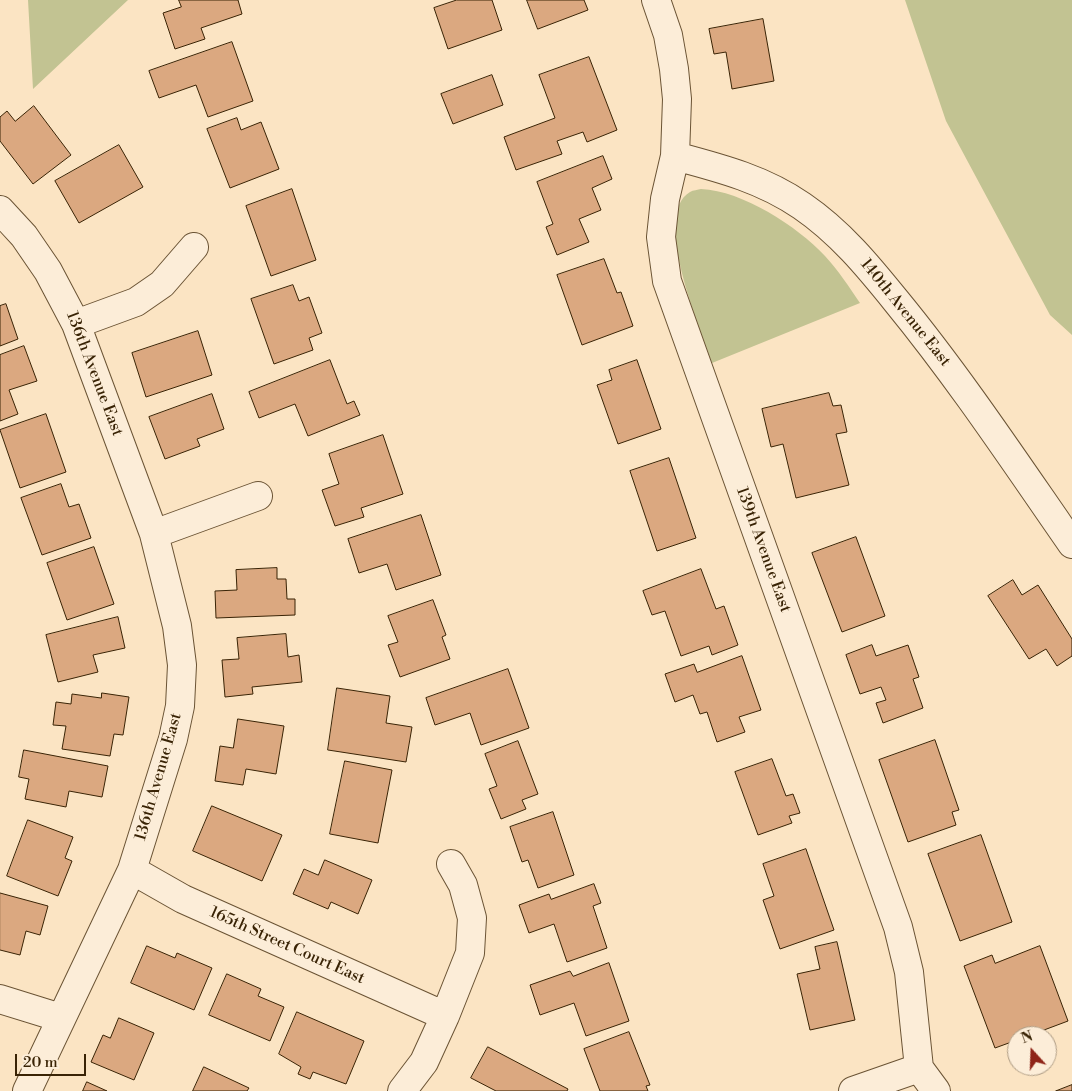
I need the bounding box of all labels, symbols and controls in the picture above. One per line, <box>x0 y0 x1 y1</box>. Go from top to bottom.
street label: 140th Avenue East <box>856 255 954 371</box>
street label: 136th Avenue East <box>61 309 127 439</box>
street label: 139th Avenue East <box>731 485 795 615</box>
street label: 136th Avenue East <box>132 711 186 843</box>
street label: 165th Street Court East <box>207 903 367 989</box>
north arrow <box>1007 1026 1057 1076</box>
text: N <box>1019 1027 1035 1048</box>
scale bar <box>18 1044 89 1076</box>
text: 20 m <box>23 1053 58 1072</box>

